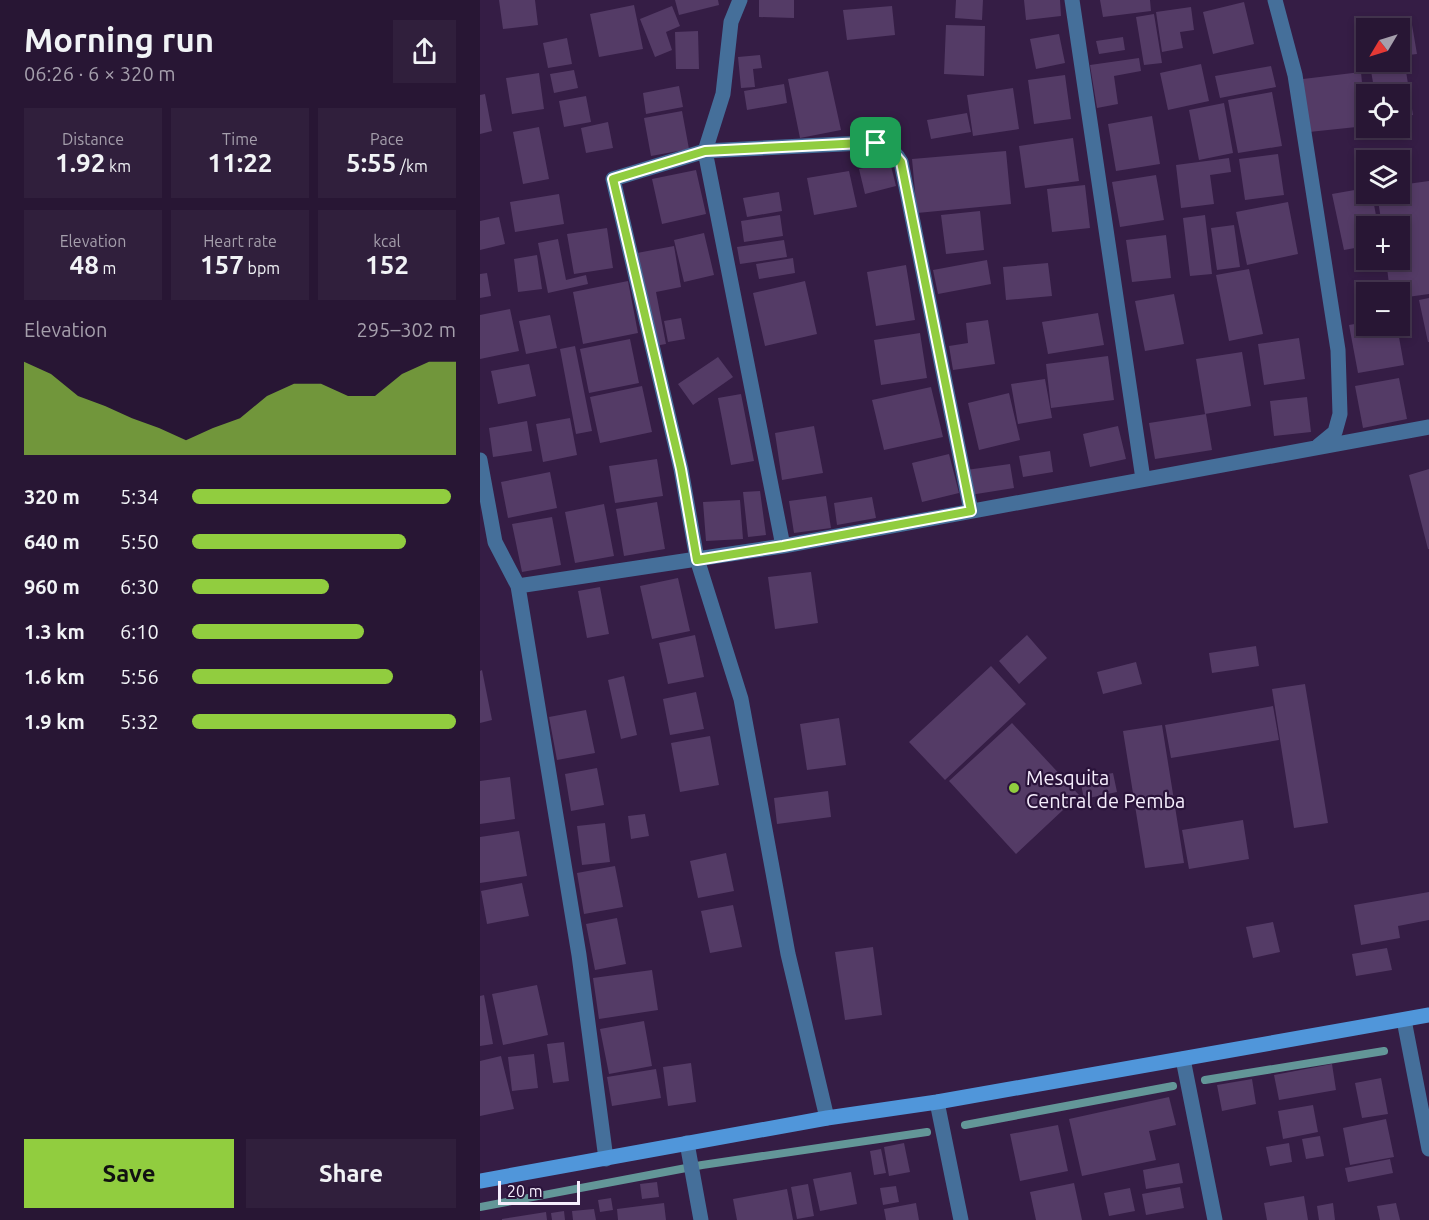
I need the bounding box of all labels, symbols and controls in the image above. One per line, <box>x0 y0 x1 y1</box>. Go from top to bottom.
north arrow <box>1356 18 1410 72</box>
map controls <box>1356 18 1410 336</box>
button: share <box>393 20 456 83</box>
text: Morning run <box>24 21 214 58</box>
text: 06:26 · 6 × 320 m <box>24 62 176 85</box>
button: locate <box>1356 84 1410 138</box>
pin <box>850 117 901 168</box>
icon: arrive <box>859 126 892 159</box>
text: Distance <box>62 130 124 148</box>
text: Time <box>222 130 258 148</box>
text: Pace <box>370 130 404 148</box>
text: 1.92 <box>55 148 105 177</box>
text: 11:22 <box>207 148 273 177</box>
text: 5:55 <box>346 148 396 177</box>
button: layers <box>1356 150 1410 204</box>
text: km <box>105 157 131 175</box>
text: /km <box>396 157 428 175</box>
button: + <box>1356 216 1410 270</box>
text: Elevation <box>60 232 126 250</box>
text: Heart rate <box>203 232 277 250</box>
text: kcal <box>373 232 401 250</box>
text: 48 <box>70 250 99 279</box>
text: 157 <box>200 250 244 279</box>
text: 152 <box>365 250 409 279</box>
text: m <box>99 259 116 277</box>
text: bpm <box>244 259 280 277</box>
button: − <box>1356 282 1410 336</box>
text: Elevation <box>24 318 107 341</box>
text: 295–302 m <box>357 318 456 341</box>
text: 320 m <box>24 485 80 508</box>
text: 5:34 <box>120 485 159 508</box>
text: 640 m <box>24 530 80 553</box>
text: 5:50 <box>120 530 159 553</box>
text: 960 m <box>24 575 80 598</box>
text: 6:30 <box>120 575 159 598</box>
text: 1.3 km <box>24 620 85 643</box>
text: 6:10 <box>120 620 159 643</box>
text: 1.6 km <box>24 665 85 688</box>
text: 5:56 <box>120 665 159 688</box>
text: 1.9 km <box>24 710 85 733</box>
text: 5:32 <box>120 710 159 733</box>
place label: Mesquita Central de Pemba <box>1026 766 1185 812</box>
marker: Mesquita Central de Pemba <box>1007 781 1021 795</box>
button: Save <box>24 1139 234 1208</box>
button: Share <box>246 1139 456 1208</box>
scale bar <box>498 1178 580 1206</box>
text: 20 m <box>507 1182 543 1200</box>

